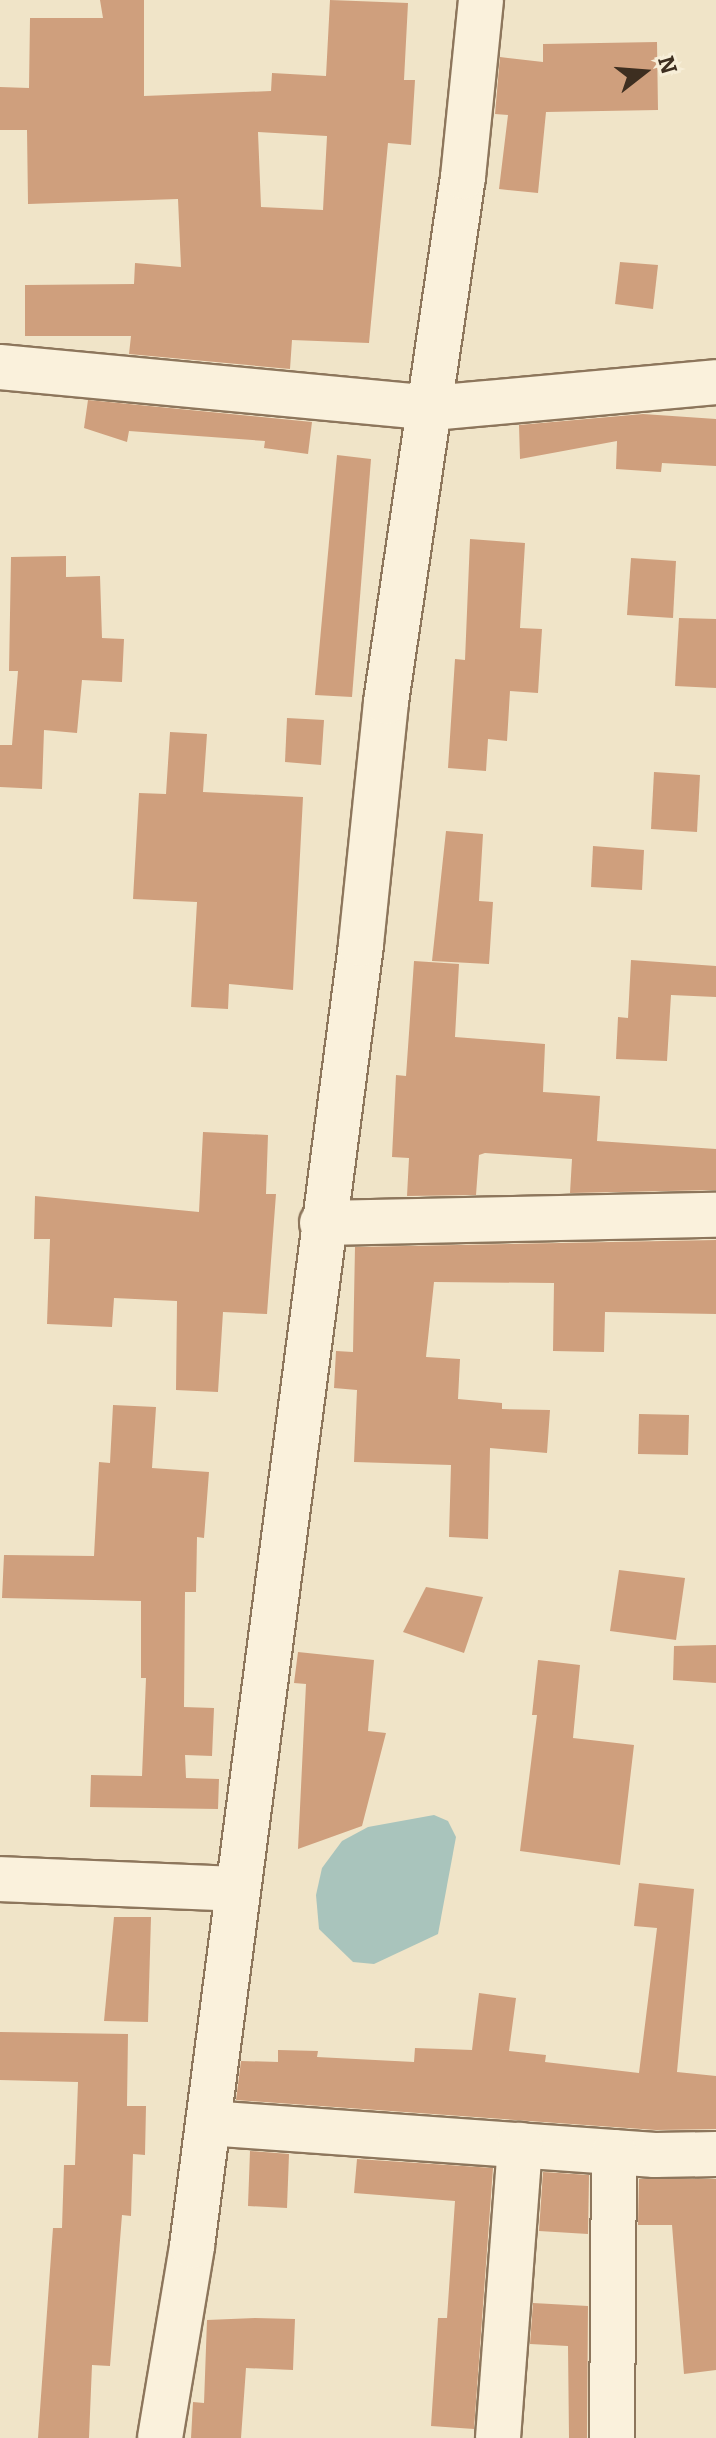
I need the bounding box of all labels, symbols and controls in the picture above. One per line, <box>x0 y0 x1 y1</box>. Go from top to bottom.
north arrow <box>604 32 684 112</box>
text: N <box>652 53 683 77</box>

